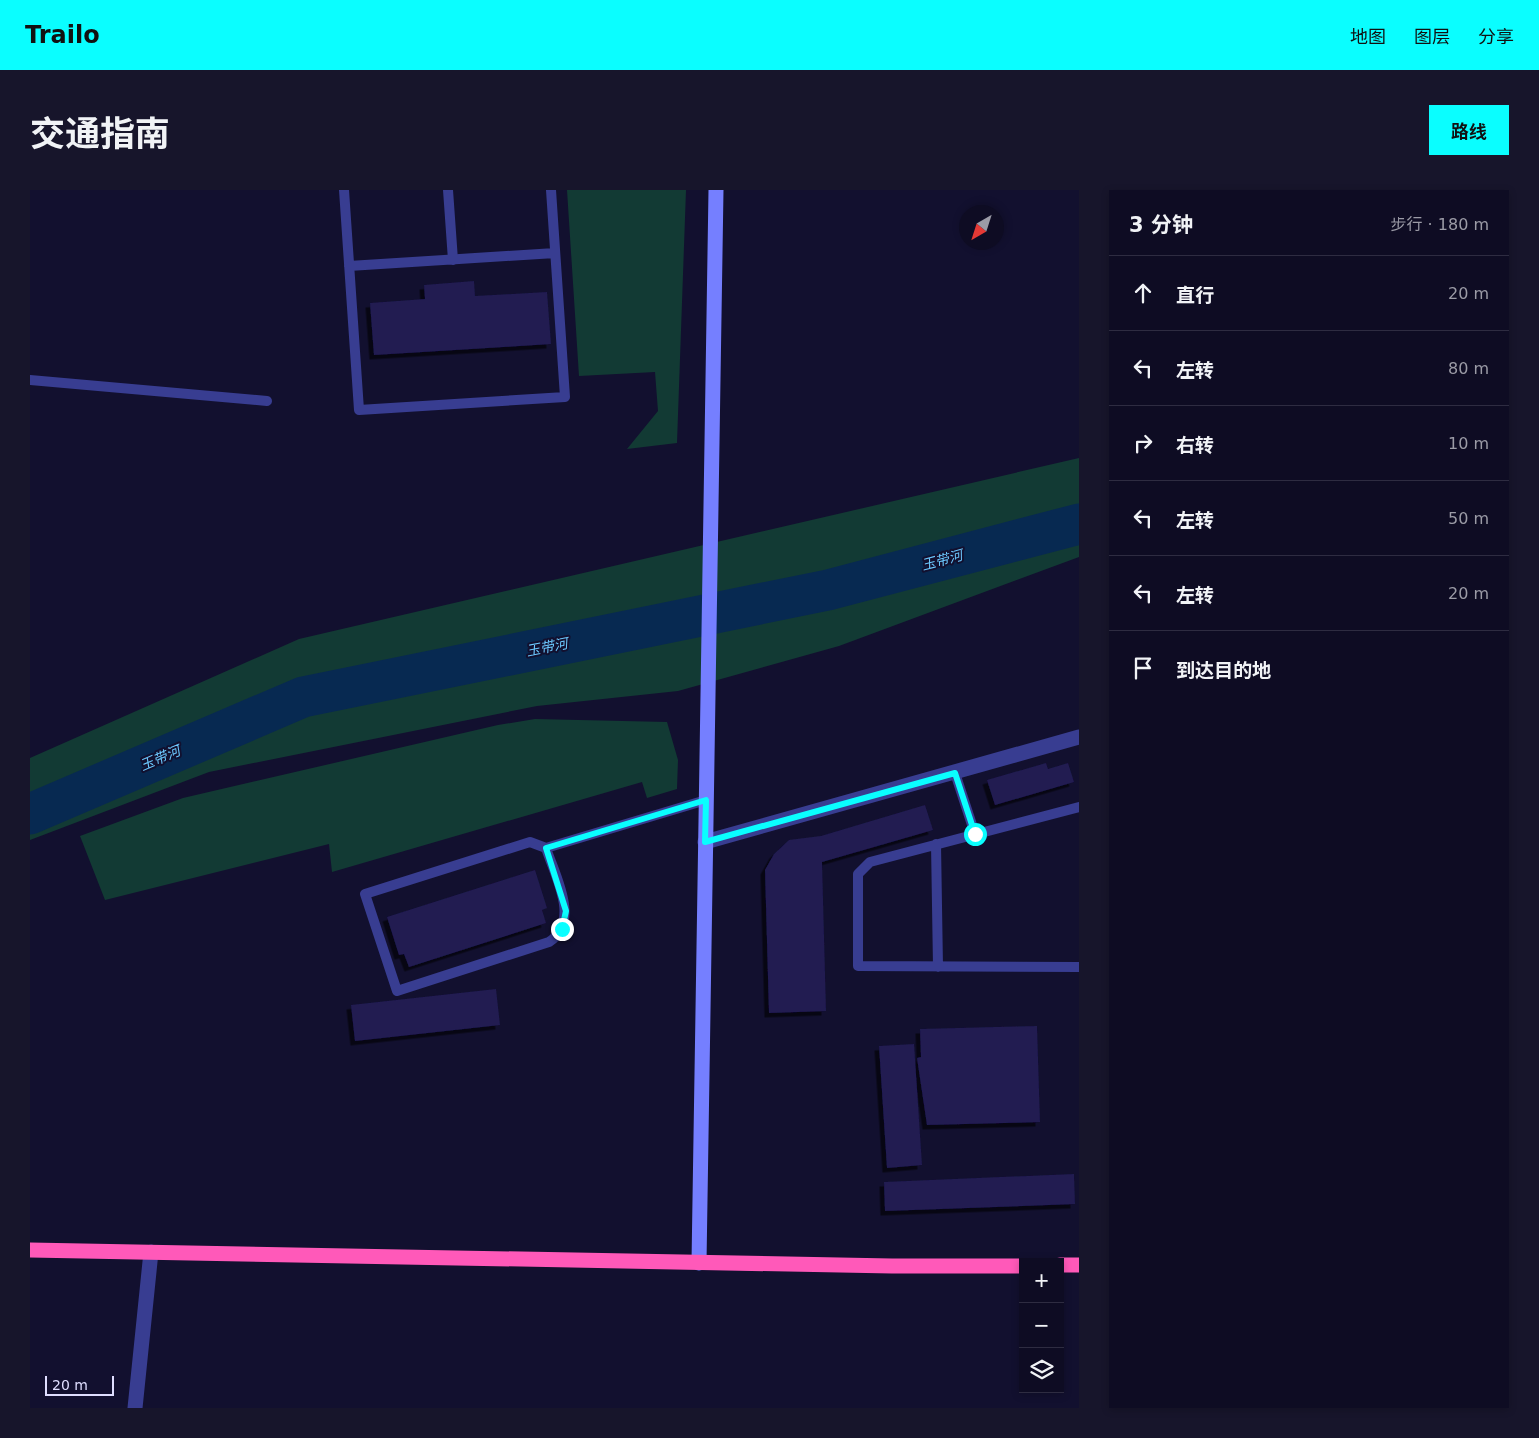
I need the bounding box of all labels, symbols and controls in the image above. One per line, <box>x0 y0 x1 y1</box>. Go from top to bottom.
text: Trailo <box>25 21 100 49</box>
text: 地图 <box>1350 26 1386 47</box>
text: 图层 <box>1414 26 1450 47</box>
text: 分享 <box>1478 26 1514 47</box>
button: 路线 <box>1429 105 1509 155</box>
text: 交通指南 <box>30 114 170 154</box>
north arrow <box>959 205 1004 250</box>
text: 3 分钟 <box>1129 213 1193 237</box>
text: 步行 · 180 m <box>1391 215 1489 234</box>
icon: ahead <box>1129 279 1157 307</box>
text: 直行 <box>1176 284 1214 306</box>
text: 20 m <box>1448 284 1489 303</box>
icon: left <box>1129 354 1157 382</box>
text: 左转 <box>1176 359 1214 381</box>
text: 80 m <box>1448 359 1489 378</box>
icon: right <box>1129 429 1157 457</box>
text: 右转 <box>1176 434 1214 456</box>
text: 10 m <box>1448 434 1489 453</box>
icon: left <box>1129 504 1157 532</box>
text: 左转 <box>1176 509 1214 531</box>
text: 50 m <box>1448 509 1489 528</box>
water label: 玉带河 <box>920 546 967 573</box>
icon: left <box>1129 579 1157 607</box>
text: 左转 <box>1176 584 1214 606</box>
text: 20 m <box>1448 584 1489 603</box>
water label: 玉带河 <box>525 635 572 659</box>
icon: arrive <box>1129 654 1157 682</box>
text: 到达目的地 <box>1176 659 1271 681</box>
water label: 玉带河 <box>138 741 185 774</box>
route start <box>964 823 987 846</box>
route end <box>551 918 574 941</box>
map controls <box>1019 1258 1064 1393</box>
button: + <box>1019 1258 1064 1303</box>
button: − <box>1019 1303 1064 1348</box>
button: layers <box>1019 1348 1064 1393</box>
scale bar <box>45 1373 114 1396</box>
text: 20 m <box>52 1377 88 1393</box>

